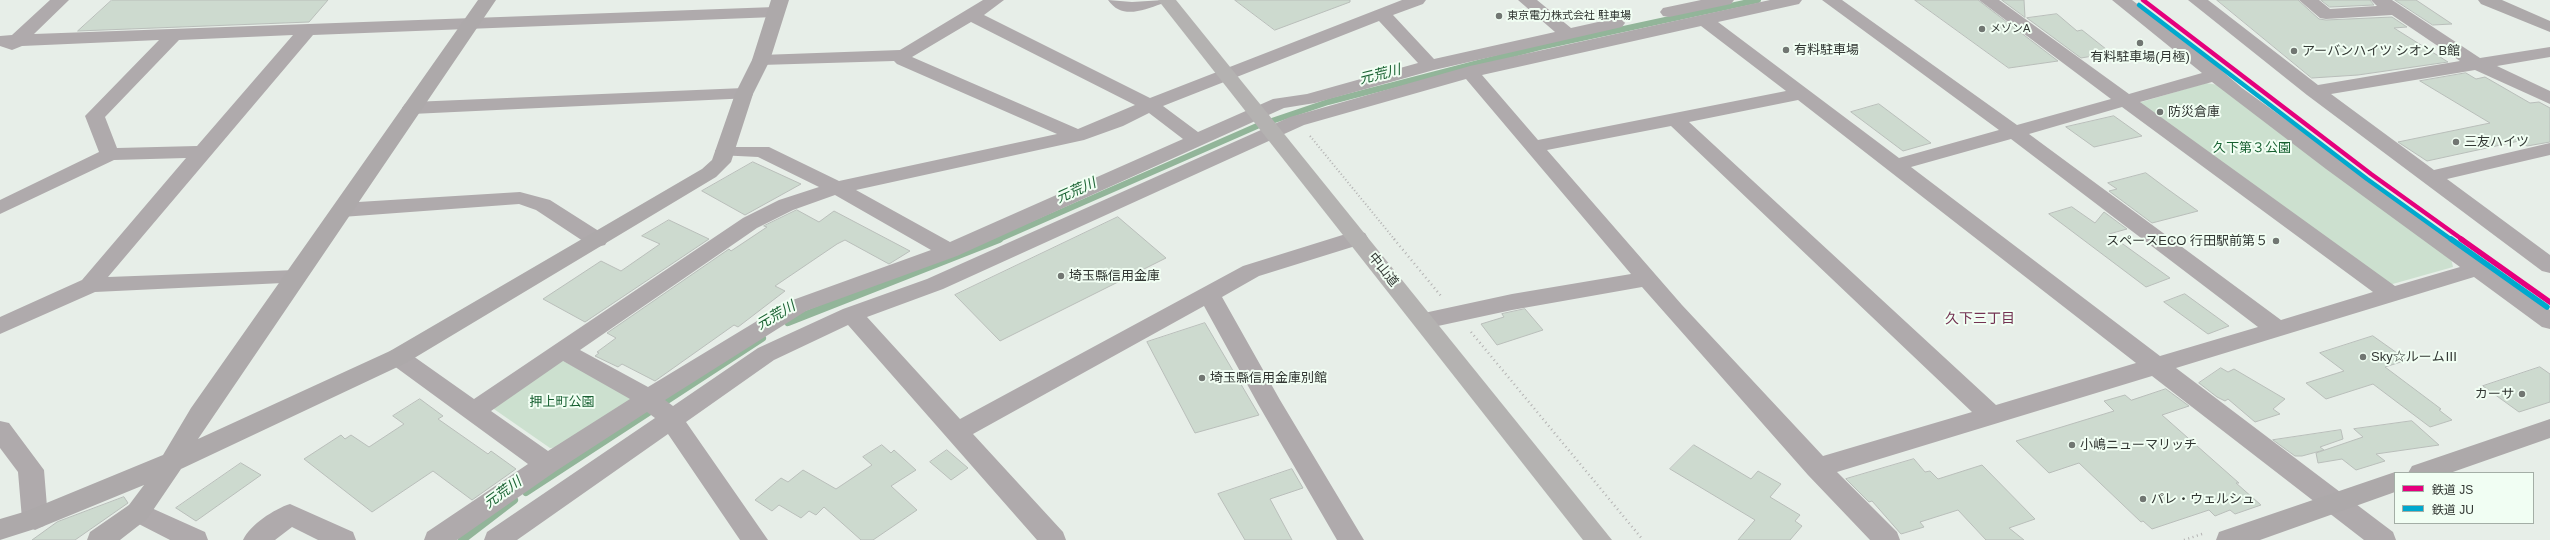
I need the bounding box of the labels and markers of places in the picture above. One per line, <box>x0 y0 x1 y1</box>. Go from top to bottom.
place label: 東京電力株式会社 駐車場 <box>1507 9 1631 23</box>
marker: 東京電力株式会社 駐車場 <box>1494 11 1504 21</box>
place label: メゾンA <box>1990 22 2030 36</box>
marker: メゾンA <box>1977 24 1987 34</box>
marker: 有料駐車場(月極) <box>2135 38 2145 48</box>
place label: 有料駐車場 <box>1794 42 1859 58</box>
place label: アーバンハイツ シオン B館 <box>2302 43 2460 59</box>
marker: 有料駐車場 <box>1781 45 1791 55</box>
marker: アーバンハイツ シオン B館 <box>2289 46 2299 56</box>
place label: 有料駐車場(月極) <box>2090 49 2190 65</box>
place label: 防災倉庫 <box>2168 104 2220 120</box>
marker: 防災倉庫 <box>2155 107 2165 117</box>
place label: 三友ハイツ <box>2464 134 2529 150</box>
marker: 三友ハイツ <box>2451 137 2461 147</box>
place label: スペースECO 行田駅前第５ <box>2106 233 2268 249</box>
marker: スペースECO 行田駅前第５ <box>2271 236 2281 246</box>
place label: 埼玉縣信用金庫 <box>1069 268 1160 284</box>
marker: 埼玉縣信用金庫 <box>1056 271 1066 281</box>
place label: Sky☆ルームⅢ <box>2371 349 2458 365</box>
marker: Sky☆ルームⅢ <box>2358 352 2368 362</box>
place label: 埼玉縣信用金庫別館 <box>1210 370 1327 386</box>
marker: 埼玉縣信用金庫別館 <box>1197 373 1207 383</box>
place label: カーサ <box>2475 386 2514 402</box>
marker: カーサ <box>2517 389 2527 399</box>
place label: 小嶋ニューマリッチ <box>2080 437 2197 453</box>
marker: 小嶋ニューマリッチ <box>2067 440 2077 450</box>
place label: パレ・ウェルシュ <box>2151 491 2255 507</box>
marker: パレ・ウェルシュ <box>2138 494 2148 504</box>

